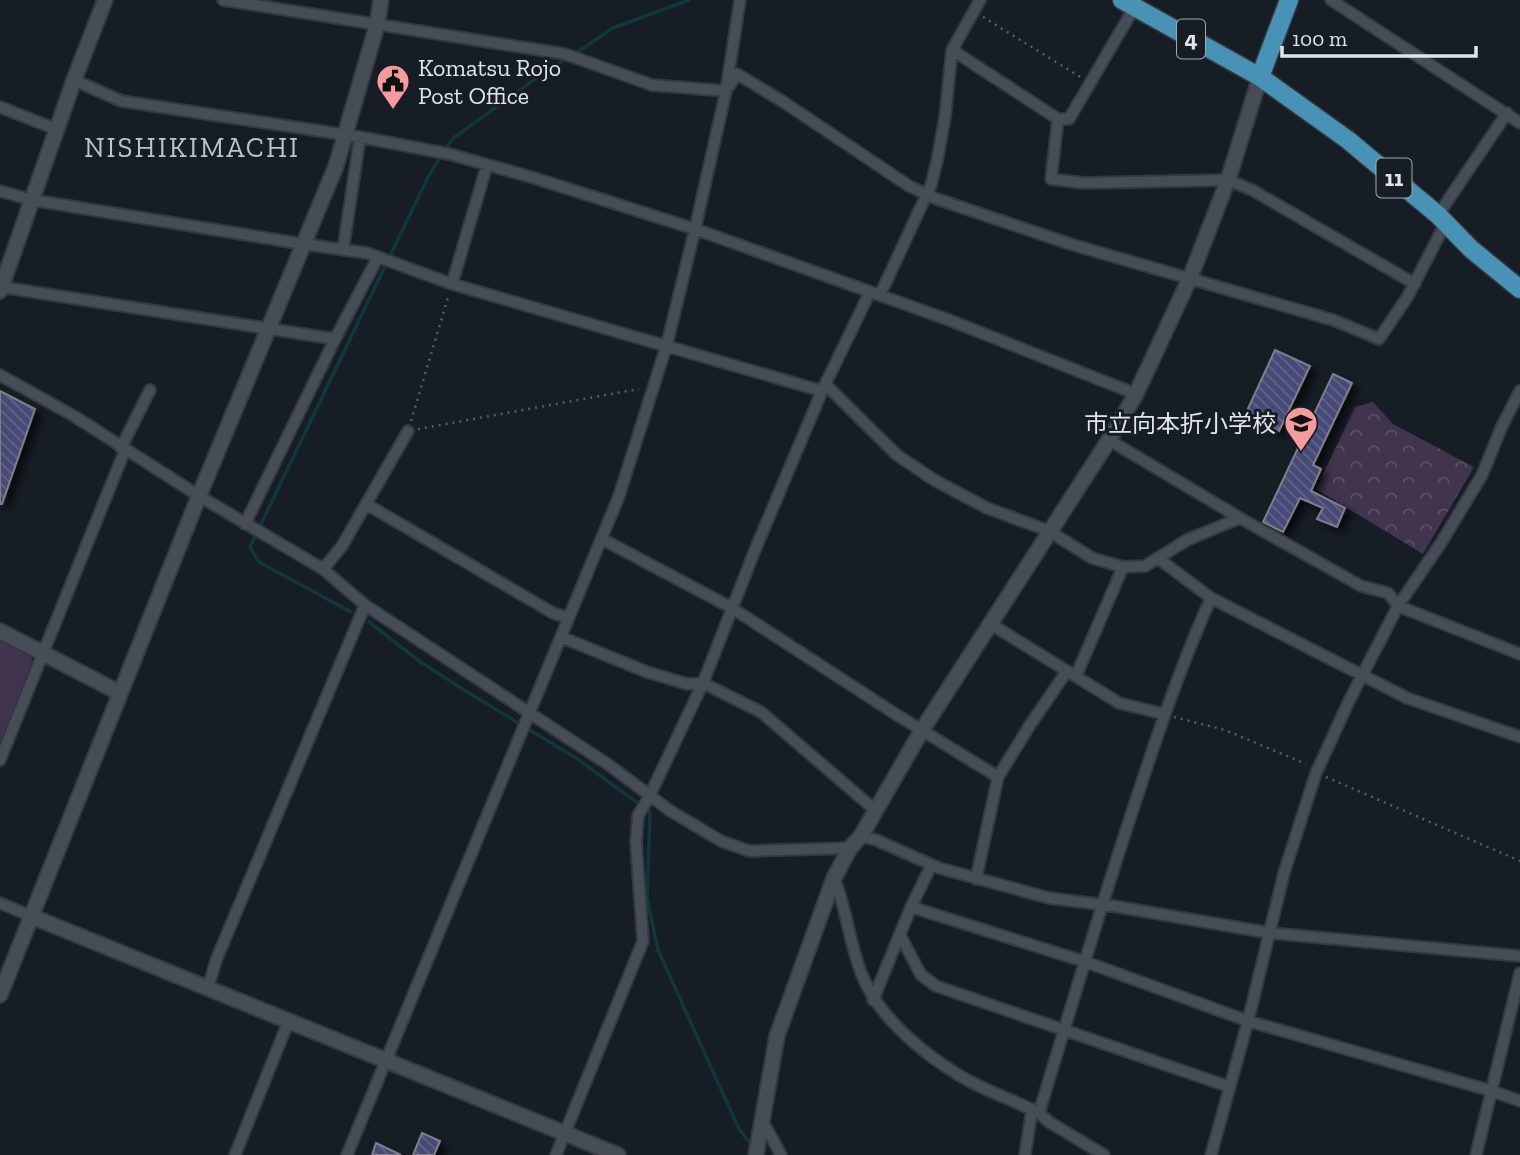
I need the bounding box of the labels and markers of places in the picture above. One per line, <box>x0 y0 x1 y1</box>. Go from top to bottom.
place label: Komatsu Rojo Post Office <box>418 53 561 110</box>
public building icon: Komatsu Rojo Post Office <box>374 62 412 111</box>
school or university icon: 市立向本折小学校 <box>1282 404 1320 453</box>
place label: 市立向本折小学校 <box>1084 409 1276 438</box>

